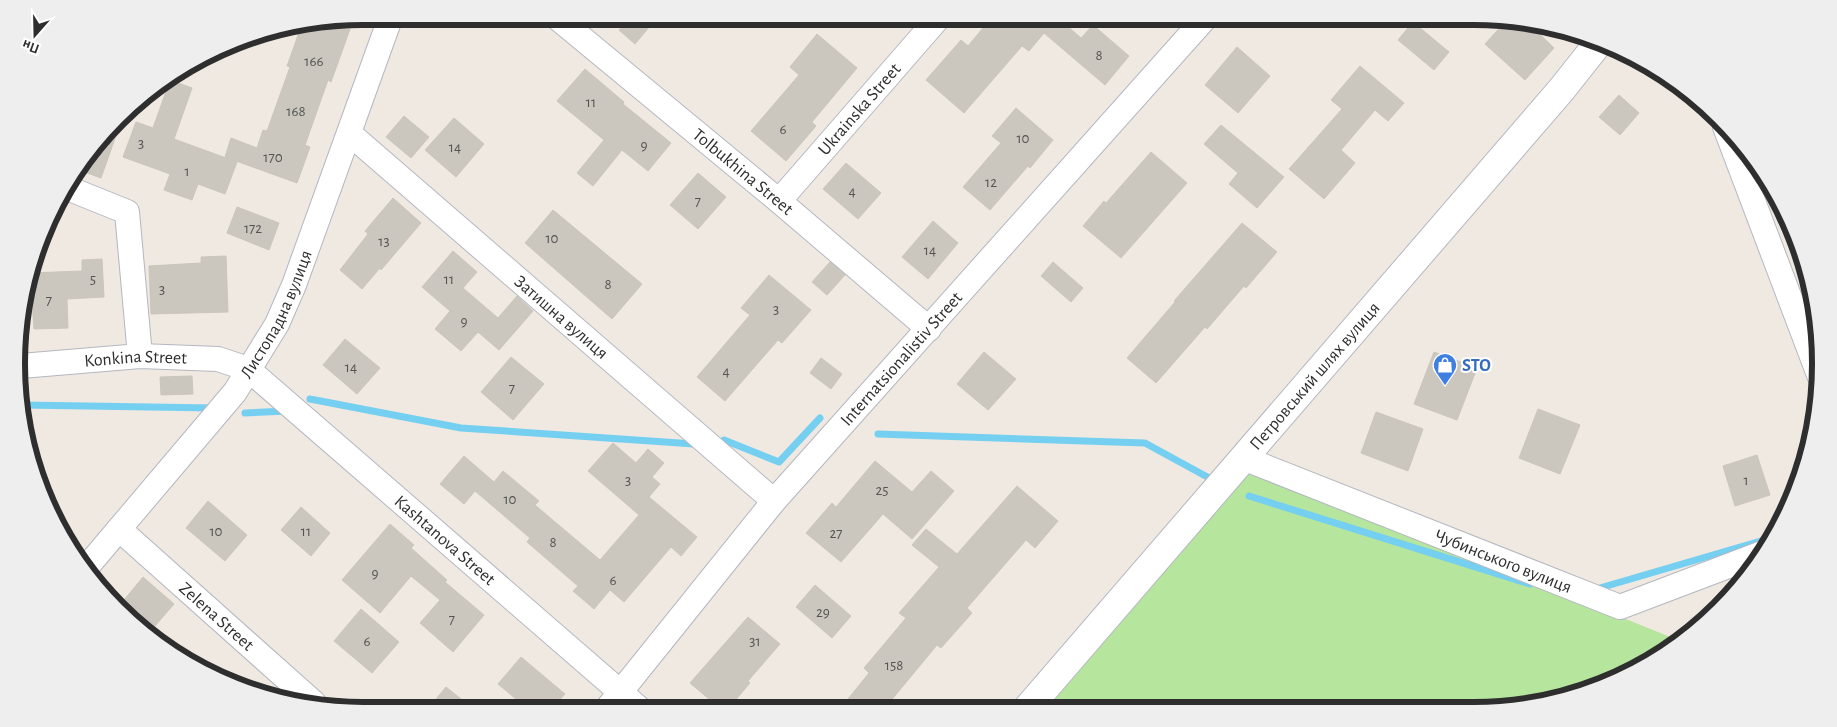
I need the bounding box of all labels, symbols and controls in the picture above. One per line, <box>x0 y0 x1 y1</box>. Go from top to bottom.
north arrow <box>10 10 60 60</box>
text: Пн <box>20 37 41 56</box>
house number: 8 <box>1095 48 1103 63</box>
house number: 166 <box>304 54 324 69</box>
street label: Ukrainska Street <box>815 60 905 159</box>
house number: 11 <box>586 95 596 110</box>
house number: 168 <box>286 104 306 119</box>
house number: 6 <box>779 122 787 137</box>
street label: Tolbukhina Street <box>689 126 796 219</box>
house number: 10 <box>1016 131 1030 146</box>
house number: 3 <box>138 136 144 151</box>
house number: 9 <box>640 138 648 153</box>
house number: 14 <box>449 140 461 155</box>
house number: 170 <box>263 150 283 165</box>
house number: 1 <box>184 164 190 179</box>
house number: 12 <box>985 175 997 190</box>
house number: 4 <box>848 184 856 199</box>
house number: 7 <box>695 194 701 209</box>
house number: 172 <box>244 221 262 236</box>
house number: 10 <box>545 231 559 246</box>
house number: 13 <box>378 234 390 249</box>
house number: 14 <box>924 243 936 258</box>
street label: Листопадна вулиця <box>238 248 316 382</box>
house number: 5 <box>90 272 96 287</box>
house number: 11 <box>444 272 454 287</box>
street label: Затишна вулиця <box>510 272 611 363</box>
house number: 8 <box>604 277 612 292</box>
house number: 3 <box>159 282 165 297</box>
street label: Internatsionalistiv Street <box>838 289 966 430</box>
house number: 7 <box>46 293 52 308</box>
street label: Петровський шлях вулиця <box>1247 299 1384 454</box>
house number: 3 <box>773 302 779 317</box>
house number: 9 <box>460 314 468 329</box>
street label: Konkina Street <box>84 348 188 371</box>
shop icon: STO <box>1432 352 1458 386</box>
place label: STO <box>1462 357 1491 375</box>
house number: 14 <box>345 360 357 375</box>
house number: 4 <box>722 364 730 379</box>
house number: 7 <box>509 381 515 396</box>
house number: 3 <box>625 473 631 488</box>
house number: 1 <box>1743 473 1749 488</box>
house number: 25 <box>875 483 889 498</box>
street label: Kashtanova Street <box>391 492 498 589</box>
house number: 10 <box>503 492 517 507</box>
house number: 10 <box>209 524 223 539</box>
house number: 11 <box>301 524 311 539</box>
house number: 27 <box>829 526 843 541</box>
street label: Чубинського вулиця <box>1432 527 1574 597</box>
house number: 8 <box>549 535 557 550</box>
house number: 9 <box>371 566 379 581</box>
house number: 6 <box>609 573 617 588</box>
street label: Zelena Street <box>175 579 257 655</box>
house number: 29 <box>816 605 830 620</box>
house number: 7 <box>449 612 455 627</box>
house number: 6 <box>363 634 371 649</box>
house number: 31 <box>749 634 761 649</box>
house number: 158 <box>885 658 903 673</box>

